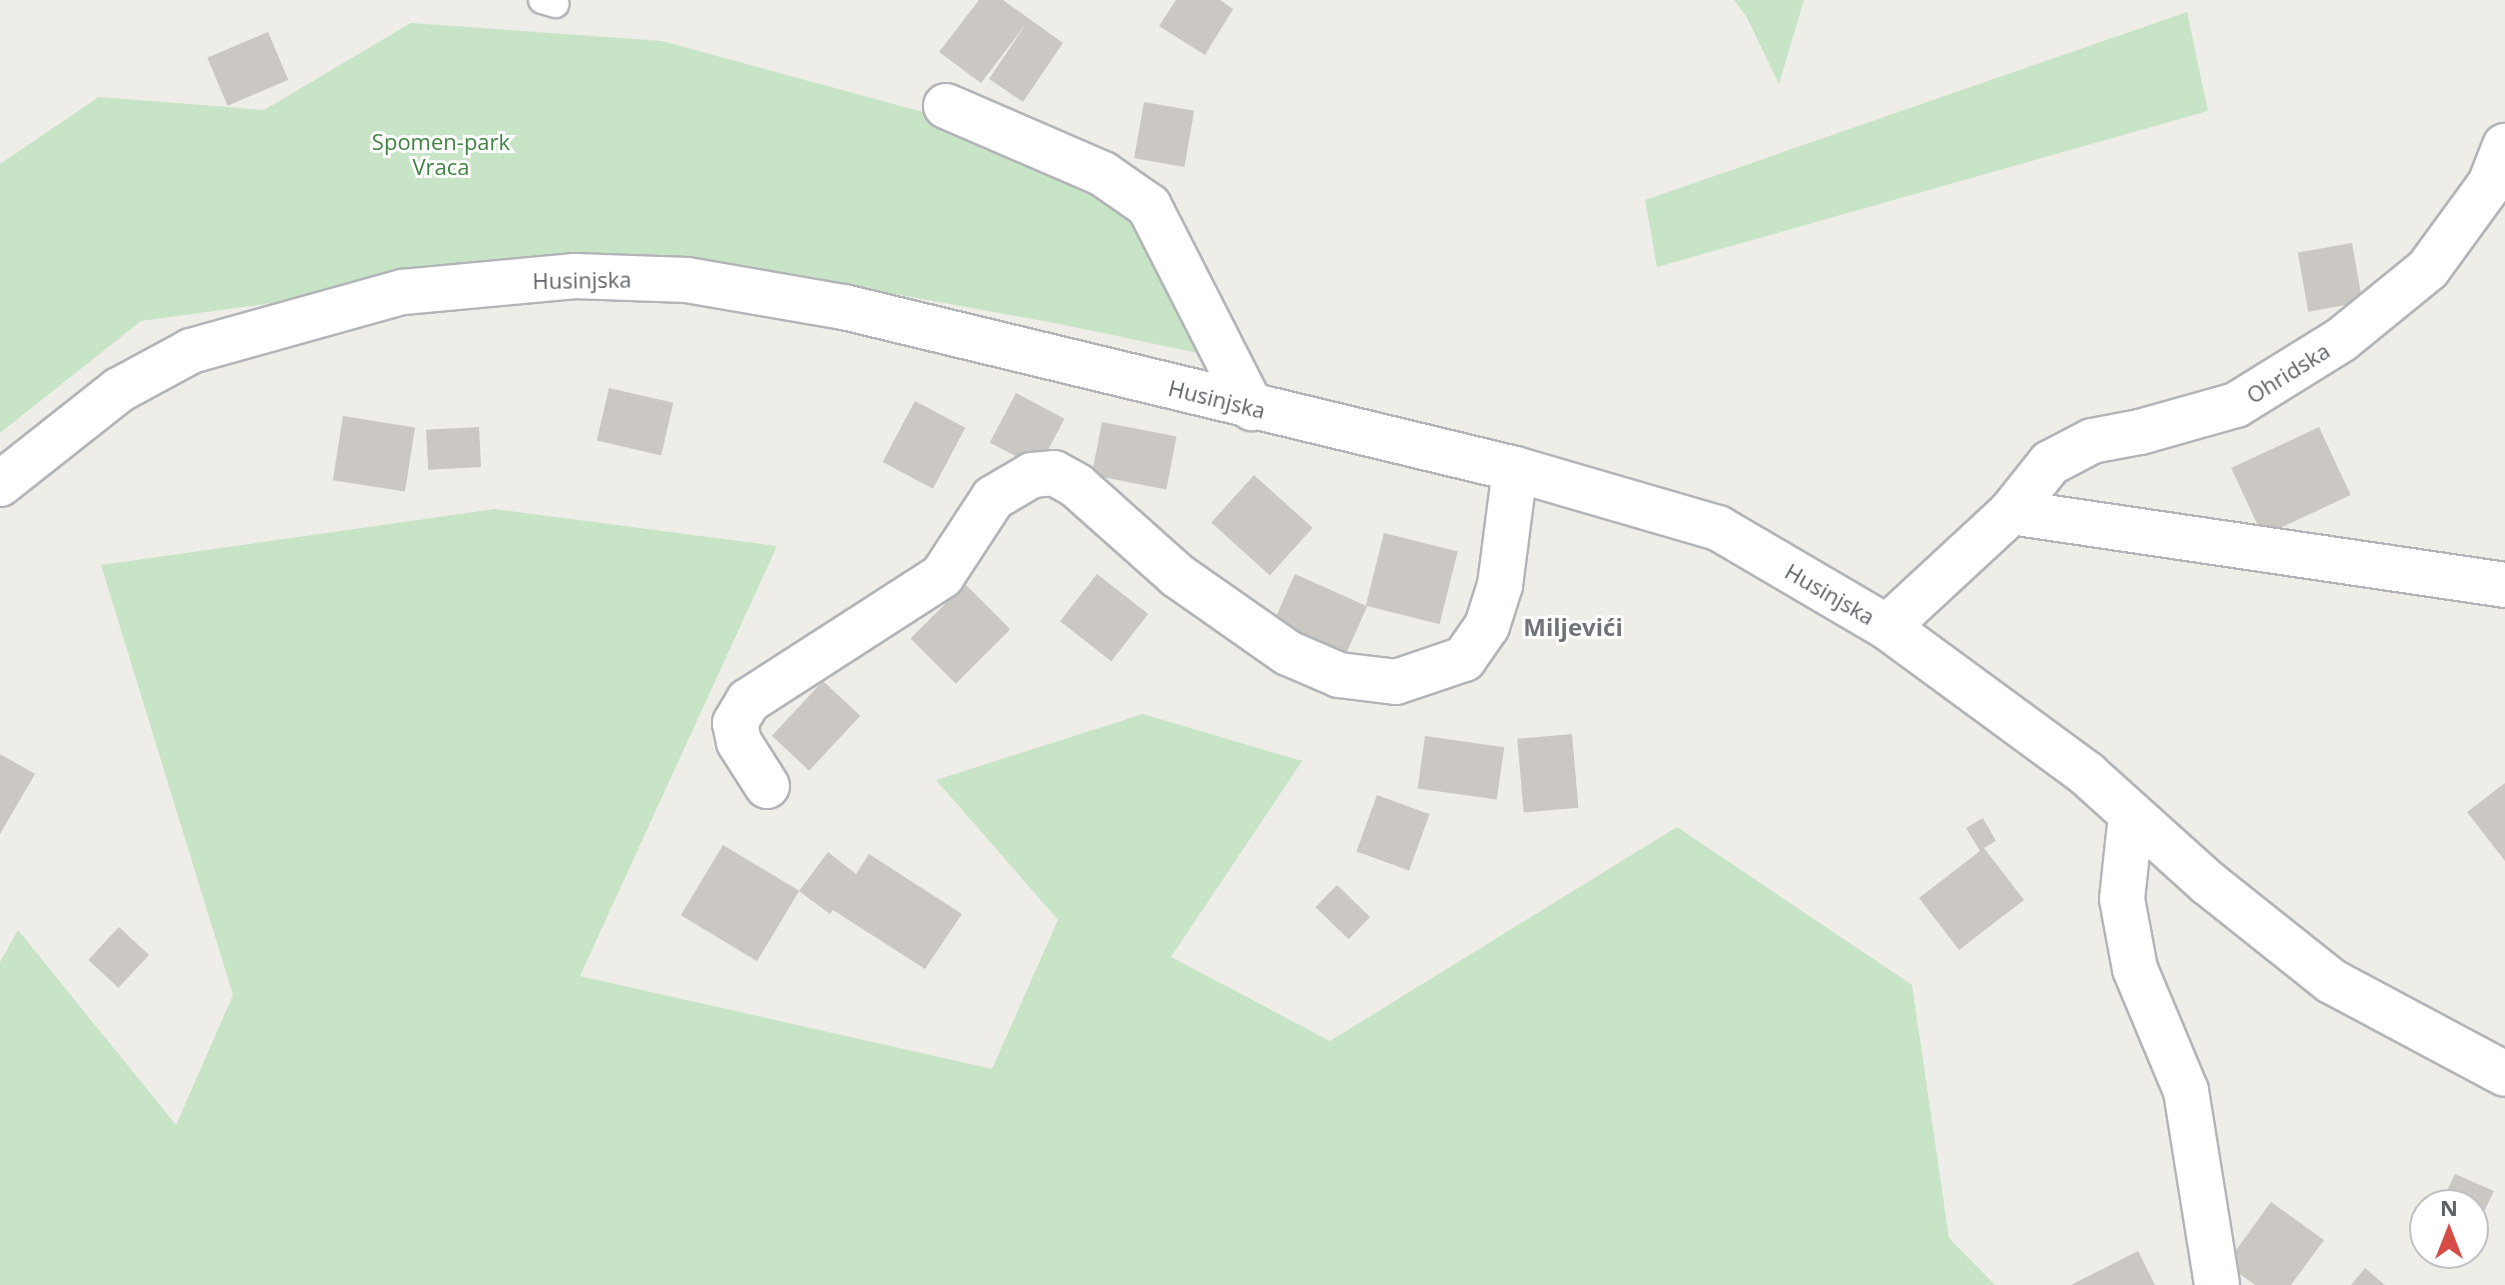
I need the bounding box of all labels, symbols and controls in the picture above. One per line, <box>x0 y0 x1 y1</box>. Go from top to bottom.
park label: Spomen-park Vraca <box>372 128 510 180</box>
street label: Husinjska <box>532 266 632 294</box>
street label: Ohridska <box>2242 337 2334 409</box>
street label: Husinjska <box>1166 374 1268 424</box>
street label: Husinjska <box>1781 558 1879 630</box>
district label: Miljevići <box>1523 613 1623 641</box>
north arrow <box>2409 1189 2489 1269</box>
text: N <box>2440 1192 2458 1222</box>

